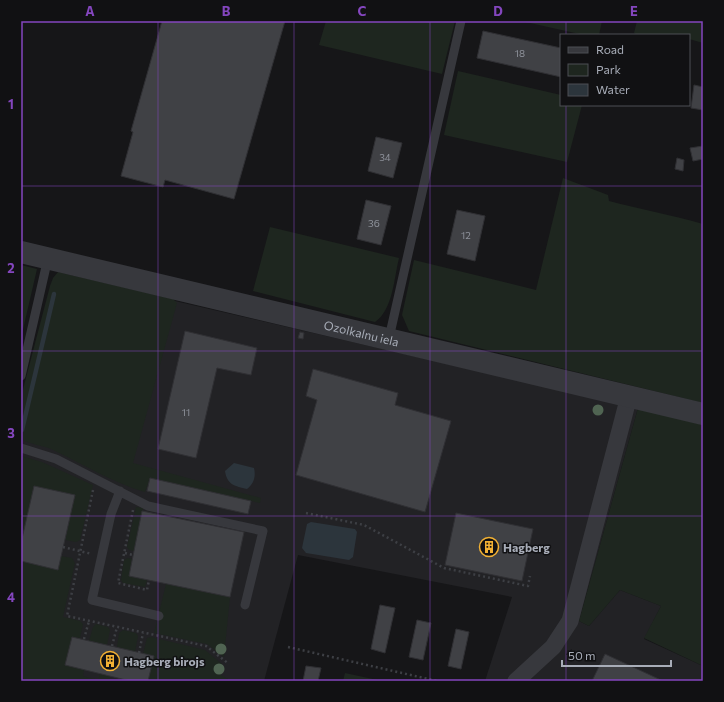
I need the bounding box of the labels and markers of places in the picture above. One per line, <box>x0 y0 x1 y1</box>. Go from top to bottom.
building icon: Hagberg <box>478 536 500 558</box>
place label: Hagberg <box>503 540 550 554</box>
building icon: Hagberg birojs <box>99 650 121 672</box>
place label: Hagberg birojs <box>124 654 205 668</box>

